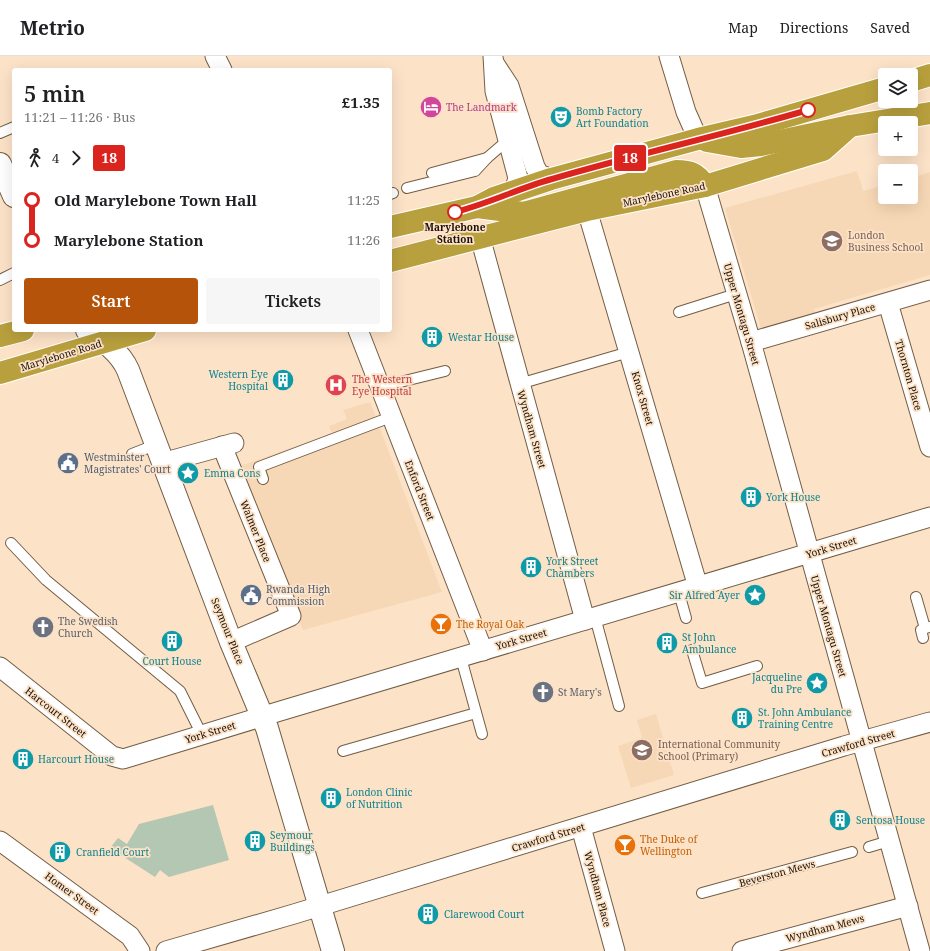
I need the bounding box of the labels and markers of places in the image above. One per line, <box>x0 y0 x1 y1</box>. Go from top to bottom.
hotel icon: The Landmark <box>418 94 444 120</box>
place label: The Landmark <box>446 100 517 114</box>
unlabelled marker <box>800 102 816 118</box>
theatre icon: Bomb Factory Art Foundation <box>548 104 574 130</box>
place label: Bomb Factory Art Foundation <box>576 104 649 130</box>
marker: Marylebone Station <box>447 204 463 220</box>
place label: Marylebone Station <box>425 220 486 246</box>
school or university icon: London Business School <box>819 228 845 254</box>
place label: London Business School <box>848 228 923 254</box>
building icon: Westar House <box>419 324 445 350</box>
place label: Westar House <box>448 330 514 344</box>
place label: Western Eye Hospital <box>208 367 268 393</box>
building icon: Western Eye Hospital <box>270 367 296 393</box>
hospital icon: The Western Eye Hospital <box>323 372 349 398</box>
place label: The Western Eye Hospital <box>352 372 413 398</box>
public building icon: Westminster Magistrates' Court <box>55 450 81 476</box>
place label: Westminster Magistrates' Court <box>84 450 171 476</box>
place icon: Emma Cons <box>175 460 201 486</box>
place label: Emma Cons <box>204 466 261 480</box>
building icon: York House <box>738 484 764 510</box>
place label: York House <box>765 490 820 504</box>
building icon: York Street Chambers <box>518 554 544 580</box>
place label: York Street Chambers <box>545 554 599 580</box>
public building icon: Rwanda High Commission <box>238 582 264 608</box>
place label: Rwanda High Commission <box>266 582 331 608</box>
place icon: Sir Alfred Ayer <box>742 582 768 608</box>
place label: Sir Alfred Ayer <box>669 588 740 602</box>
bar icon: The Royal Oak <box>428 611 454 637</box>
church icon: The Swedish Church <box>30 614 56 640</box>
place label: The Swedish Church <box>58 614 119 640</box>
place label: The Royal Oak <box>456 617 525 631</box>
building icon: Court House <box>159 628 185 654</box>
building icon: St John Ambulance <box>654 630 680 656</box>
place label: St John Ambulance <box>682 630 736 656</box>
place label: Court House <box>143 654 202 668</box>
place label: Jacqueline du Pre <box>751 670 802 696</box>
place icon: Jacqueline du Pre <box>804 670 830 696</box>
church icon: St Mary's <box>530 679 556 705</box>
place label: St Mary's <box>558 685 602 699</box>
building icon: St. John Ambulance Training Centre <box>729 705 755 731</box>
place label: St. John Ambulance Training Centre <box>758 705 851 731</box>
school or university icon: International Community School (Primary) <box>629 737 655 763</box>
place label: International Community School (Primary) <box>658 737 780 763</box>
building icon: Harcourt House <box>10 746 36 772</box>
place label: Harcourt House <box>38 752 114 766</box>
building icon: London Clinic of Nutrition <box>318 785 344 811</box>
place label: London Clinic of Nutrition <box>346 785 412 811</box>
building icon: Sentosa House <box>827 807 853 833</box>
place label: Sentosa House <box>856 813 925 827</box>
building icon: Seymour Buildings <box>242 828 268 854</box>
place label: Seymour Buildings <box>270 828 315 854</box>
bar icon: The Duke of Wellington <box>612 832 638 858</box>
place label: The Duke of Wellington <box>640 832 698 858</box>
building icon: Cranfield Court <box>47 839 73 865</box>
place label: Cranfield Court <box>76 845 150 859</box>
building icon: Clarewood Court <box>415 901 441 927</box>
place label: Clarewood Court <box>444 907 525 921</box>

